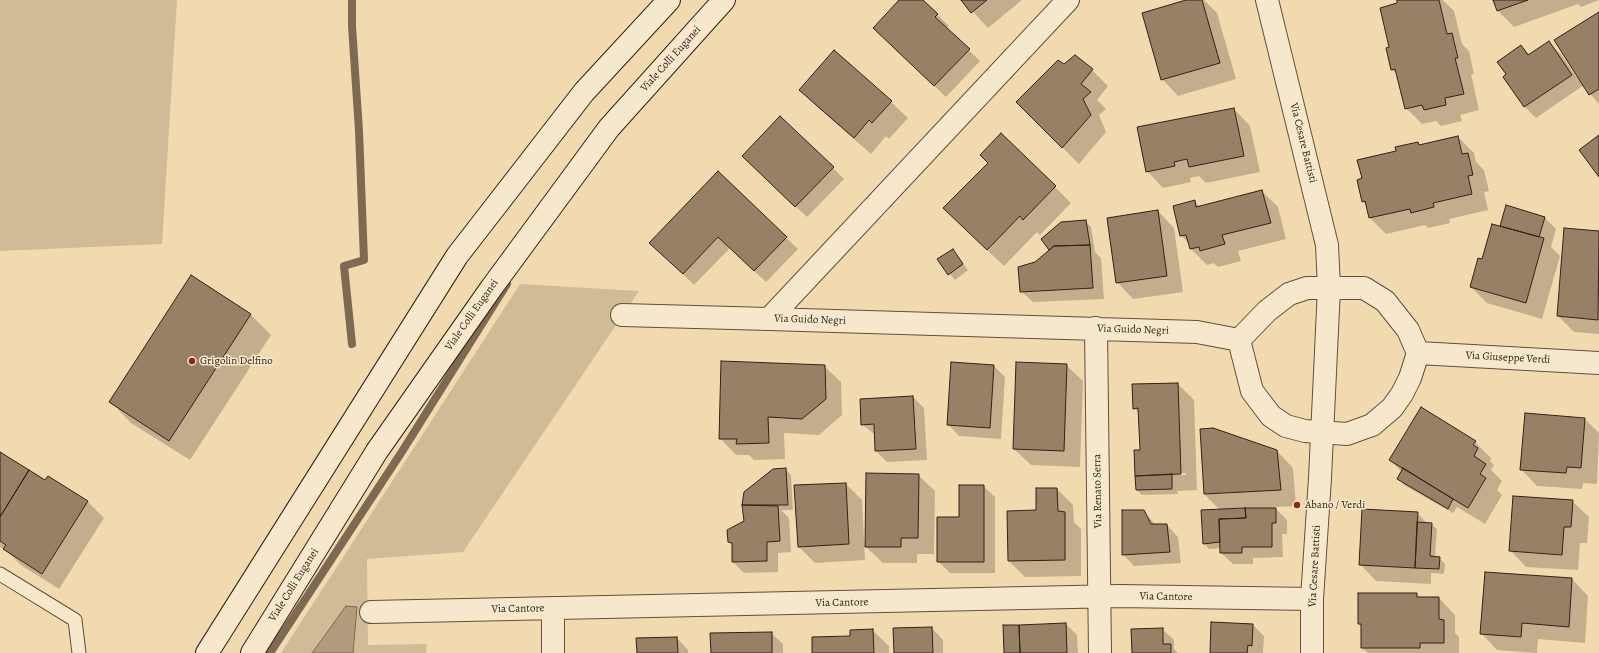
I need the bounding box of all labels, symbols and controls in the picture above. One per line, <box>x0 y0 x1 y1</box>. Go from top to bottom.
street label: Viale Colli Euganei <box>638 23 704 95</box>
street label: Via Cesare Battisti <box>1287 102 1319 184</box>
street label: Viale Colli Euganei <box>443 277 501 353</box>
street label: Via Guido Negri <box>774 312 846 328</box>
street label: Via Guido Negri <box>1097 322 1169 338</box>
street label: Via Giuseppe Verdi <box>1465 349 1551 367</box>
place label: Grigolin Delfino <box>200 354 273 368</box>
marker: Grigolin Delfino <box>187 356 197 366</box>
street label: Via Renato Serra <box>1091 454 1105 528</box>
place label: Abano / Verdi <box>1305 498 1365 512</box>
marker: Abano / Verdi <box>1292 500 1302 510</box>
street label: Via Cesare Battisti <box>1306 525 1324 607</box>
street label: Viale Colli Euganei <box>266 546 322 624</box>
street label: Via Cantore <box>1139 590 1193 604</box>
street label: Via Cantore <box>815 596 869 610</box>
street label: Via Cantore <box>491 602 545 616</box>

